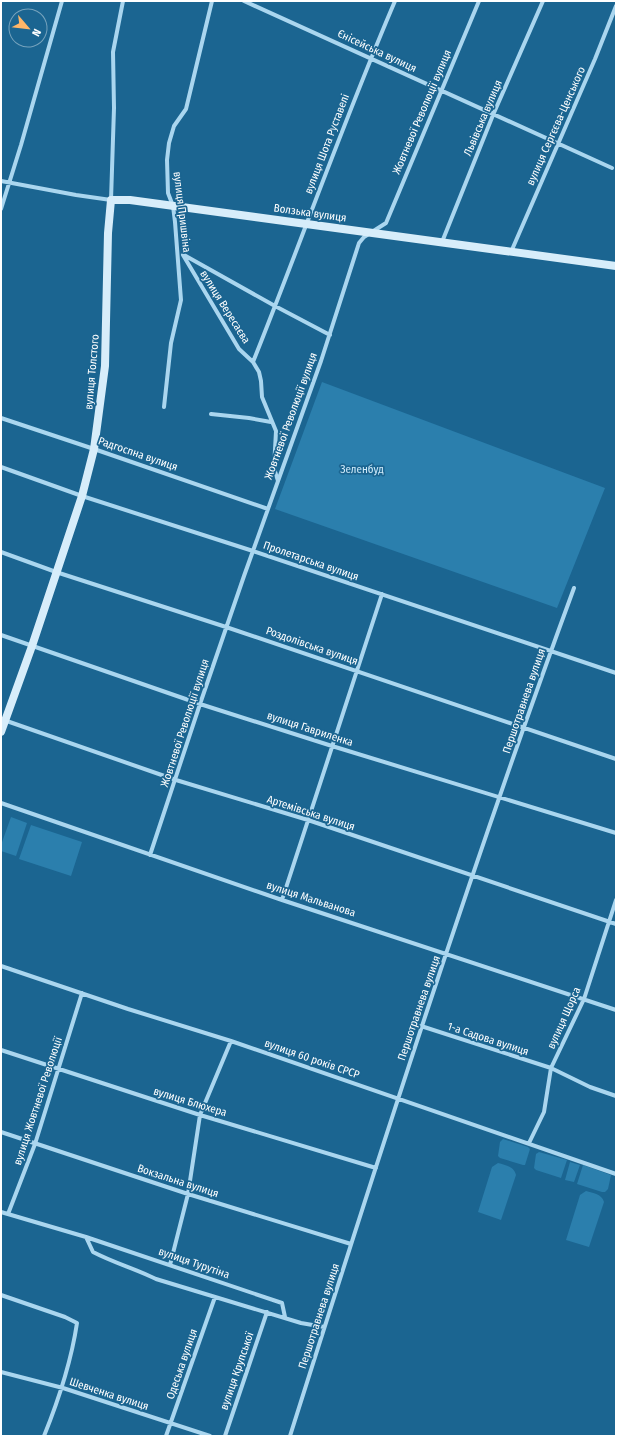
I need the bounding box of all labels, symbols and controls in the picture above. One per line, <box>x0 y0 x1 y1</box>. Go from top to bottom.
north arrow <box>8 8 48 48</box>
text: N <box>29 26 44 38</box>
street label: Єнісейська вулиця <box>335 27 419 75</box>
street label: Жовтневої Революції вулиця <box>390 48 454 176</box>
street label: вулиця Сергєєва-Ценського <box>524 64 588 187</box>
street label: Львівська вулиця <box>461 78 505 158</box>
street label: вулиця Шота Руставелі <box>302 92 352 196</box>
street label: вулиця Пришвіна <box>171 171 193 253</box>
street label: Волзька вулиця <box>273 201 347 225</box>
street label: вулиця Вересаєва <box>197 268 253 346</box>
street label: вулиця Толстого <box>82 333 102 410</box>
street label: Жовтневої Революції вулиця <box>262 351 320 481</box>
street label: Радгоспна вулиця <box>97 434 179 474</box>
park label: Зеленбуд <box>340 463 384 476</box>
street label: Пролетарська вулиця <box>262 539 360 583</box>
street label: Роздолівська вулиця <box>264 624 360 668</box>
street label: Першотравнева вулиця <box>500 647 548 755</box>
street label: Жовтневої Революції вулиця <box>158 657 212 789</box>
street label: вулиця Гавриленка <box>265 709 355 749</box>
street label: Артемівська вулиця <box>265 793 357 833</box>
street label: вулиця Мальванова <box>265 878 357 920</box>
street label: Першотравнева вулиця <box>395 954 443 1062</box>
street label: вулиця Щорса <box>545 985 583 1051</box>
street label: 1-а Садова вулиця <box>446 1020 530 1058</box>
street label: вулиця Жовтневої Революції <box>11 1035 65 1167</box>
street label: вулиця 60 років СРСР <box>263 1037 361 1081</box>
street label: вулиця Блюхера <box>152 1085 228 1119</box>
street label: Вокзальна вулиця <box>136 1162 220 1200</box>
street label: вулиця Турутіна <box>157 1245 231 1281</box>
street label: Першотравнева вулиця <box>296 1262 342 1370</box>
street label: Одеська вулиця <box>164 1327 200 1401</box>
street label: вулиця Крупської <box>218 1330 256 1412</box>
street label: Шевченка вулиця <box>68 1375 150 1413</box>

